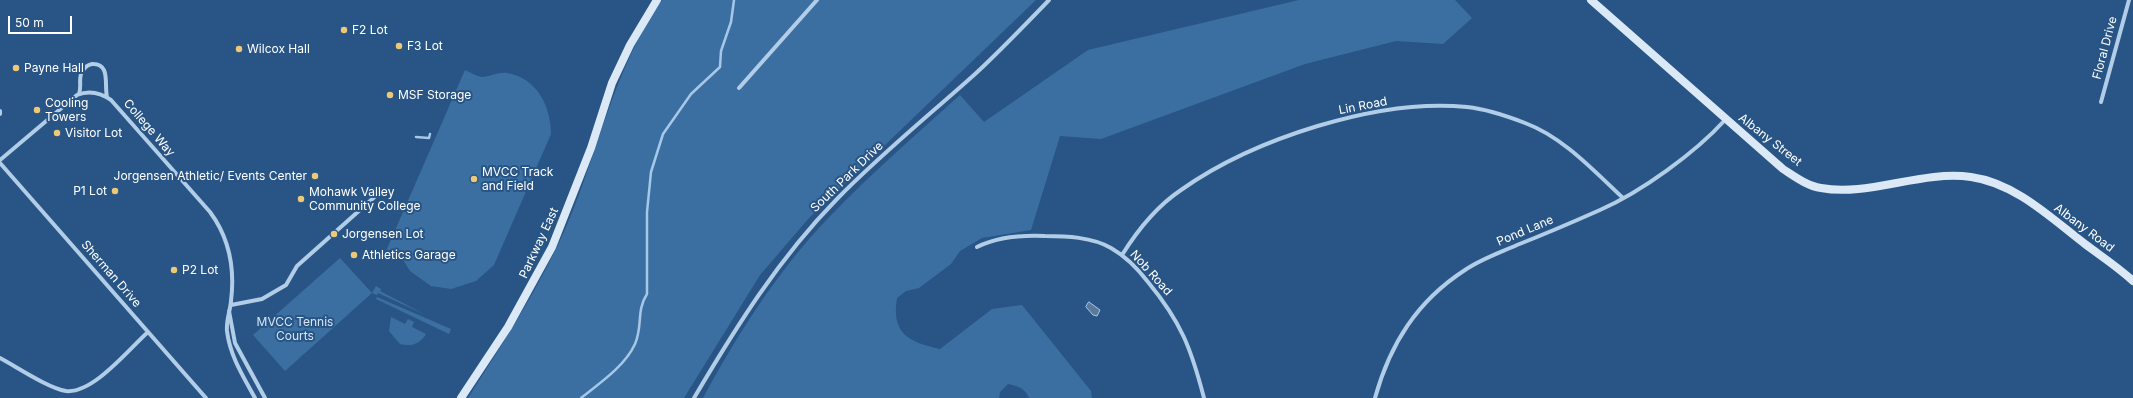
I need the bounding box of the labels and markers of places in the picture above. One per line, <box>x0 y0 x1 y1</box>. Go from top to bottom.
place label: F2 Lot <box>352 23 388 37</box>
marker: F2 Lot <box>339 25 349 35</box>
place label: F3 Lot <box>407 39 443 53</box>
marker: F3 Lot <box>394 41 404 51</box>
place label: Wilcox Hall <box>247 42 310 56</box>
marker: Wilcox Hall <box>234 44 244 54</box>
place label: Payne Hall <box>24 61 84 75</box>
marker: Payne Hall <box>11 63 21 73</box>
place label: MSF Storage <box>398 88 471 102</box>
marker: MSF Storage <box>385 90 395 100</box>
place label: Cooling Towers <box>45 96 88 124</box>
marker: Cooling Towers <box>32 105 42 115</box>
place label: Visitor Lot <box>65 126 122 140</box>
marker: Visitor Lot <box>52 128 62 138</box>
place label: MVCC Track and Field <box>482 165 553 193</box>
place label: Jorgensen Athletic/ Events Center <box>114 169 307 183</box>
marker: Jorgensen Athletic/ Events Center <box>310 171 320 181</box>
marker: MVCC Track and Field <box>469 174 479 184</box>
place label: P1 Lot <box>73 184 107 198</box>
place label: Mohawk Valley Community College <box>309 185 420 213</box>
marker: P1 Lot <box>110 186 120 196</box>
marker: Mohawk Valley Community College <box>296 194 306 204</box>
place label: Jorgensen Lot <box>342 227 424 241</box>
marker: Jorgensen Lot <box>329 229 339 239</box>
place label: Athletics Garage <box>362 248 456 262</box>
marker: Athletics Garage <box>349 250 359 260</box>
place label: P2 Lot <box>182 263 218 277</box>
marker: P2 Lot <box>169 265 179 275</box>

